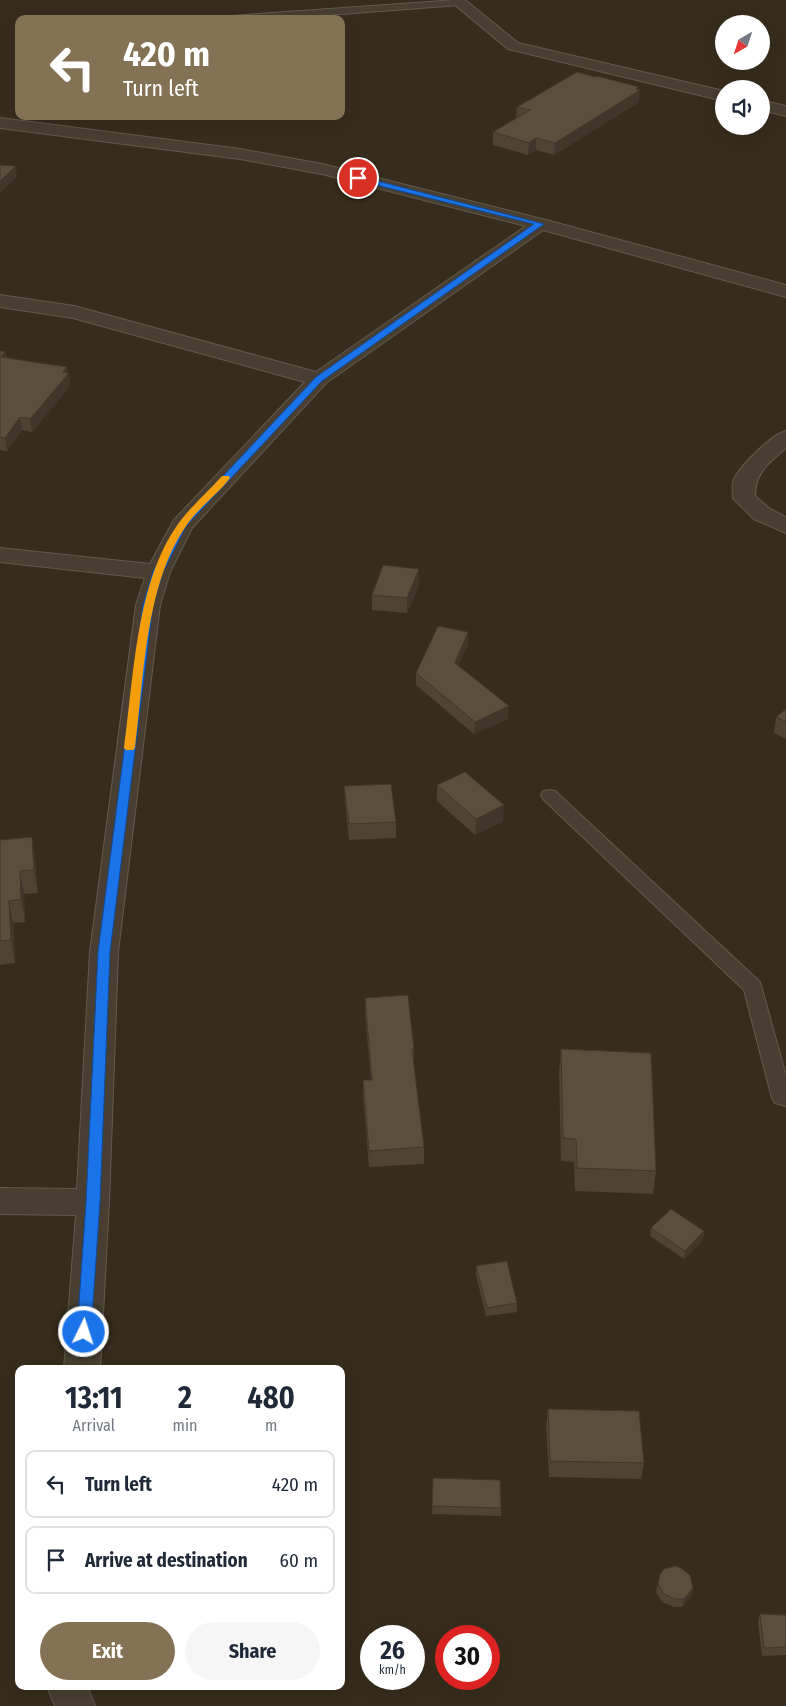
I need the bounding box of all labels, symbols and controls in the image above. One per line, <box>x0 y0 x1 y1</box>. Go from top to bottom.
north arrow <box>715 15 770 70</box>
map controls <box>715 15 770 135</box>
text: 420 m <box>123 33 210 75</box>
icon: left <box>40 35 105 100</box>
text: Turn left <box>123 75 199 102</box>
button: sound <box>715 80 770 135</box>
pin <box>337 157 379 199</box>
icon: arrive <box>344 164 372 192</box>
position arrow <box>57 1305 109 1357</box>
text: 13:11 <box>65 1380 123 1416</box>
text: 2 <box>178 1380 192 1416</box>
text: 480 <box>247 1380 295 1416</box>
text: Arrival <box>73 1416 115 1435</box>
text: min <box>173 1416 197 1435</box>
text: m <box>265 1416 277 1435</box>
icon: left <box>42 1470 70 1498</box>
text: Turn left <box>85 1473 152 1496</box>
text: 420 m <box>272 1473 318 1496</box>
icon: arrive <box>42 1546 70 1574</box>
text: Arrive at destination <box>85 1549 248 1572</box>
text: 60 m <box>280 1549 318 1572</box>
button: Exit <box>40 1622 175 1680</box>
button: Share <box>185 1622 320 1680</box>
speed limit sign: 30 <box>435 1625 500 1690</box>
text: 26 <box>380 1636 405 1666</box>
text: km/h <box>379 1663 406 1677</box>

